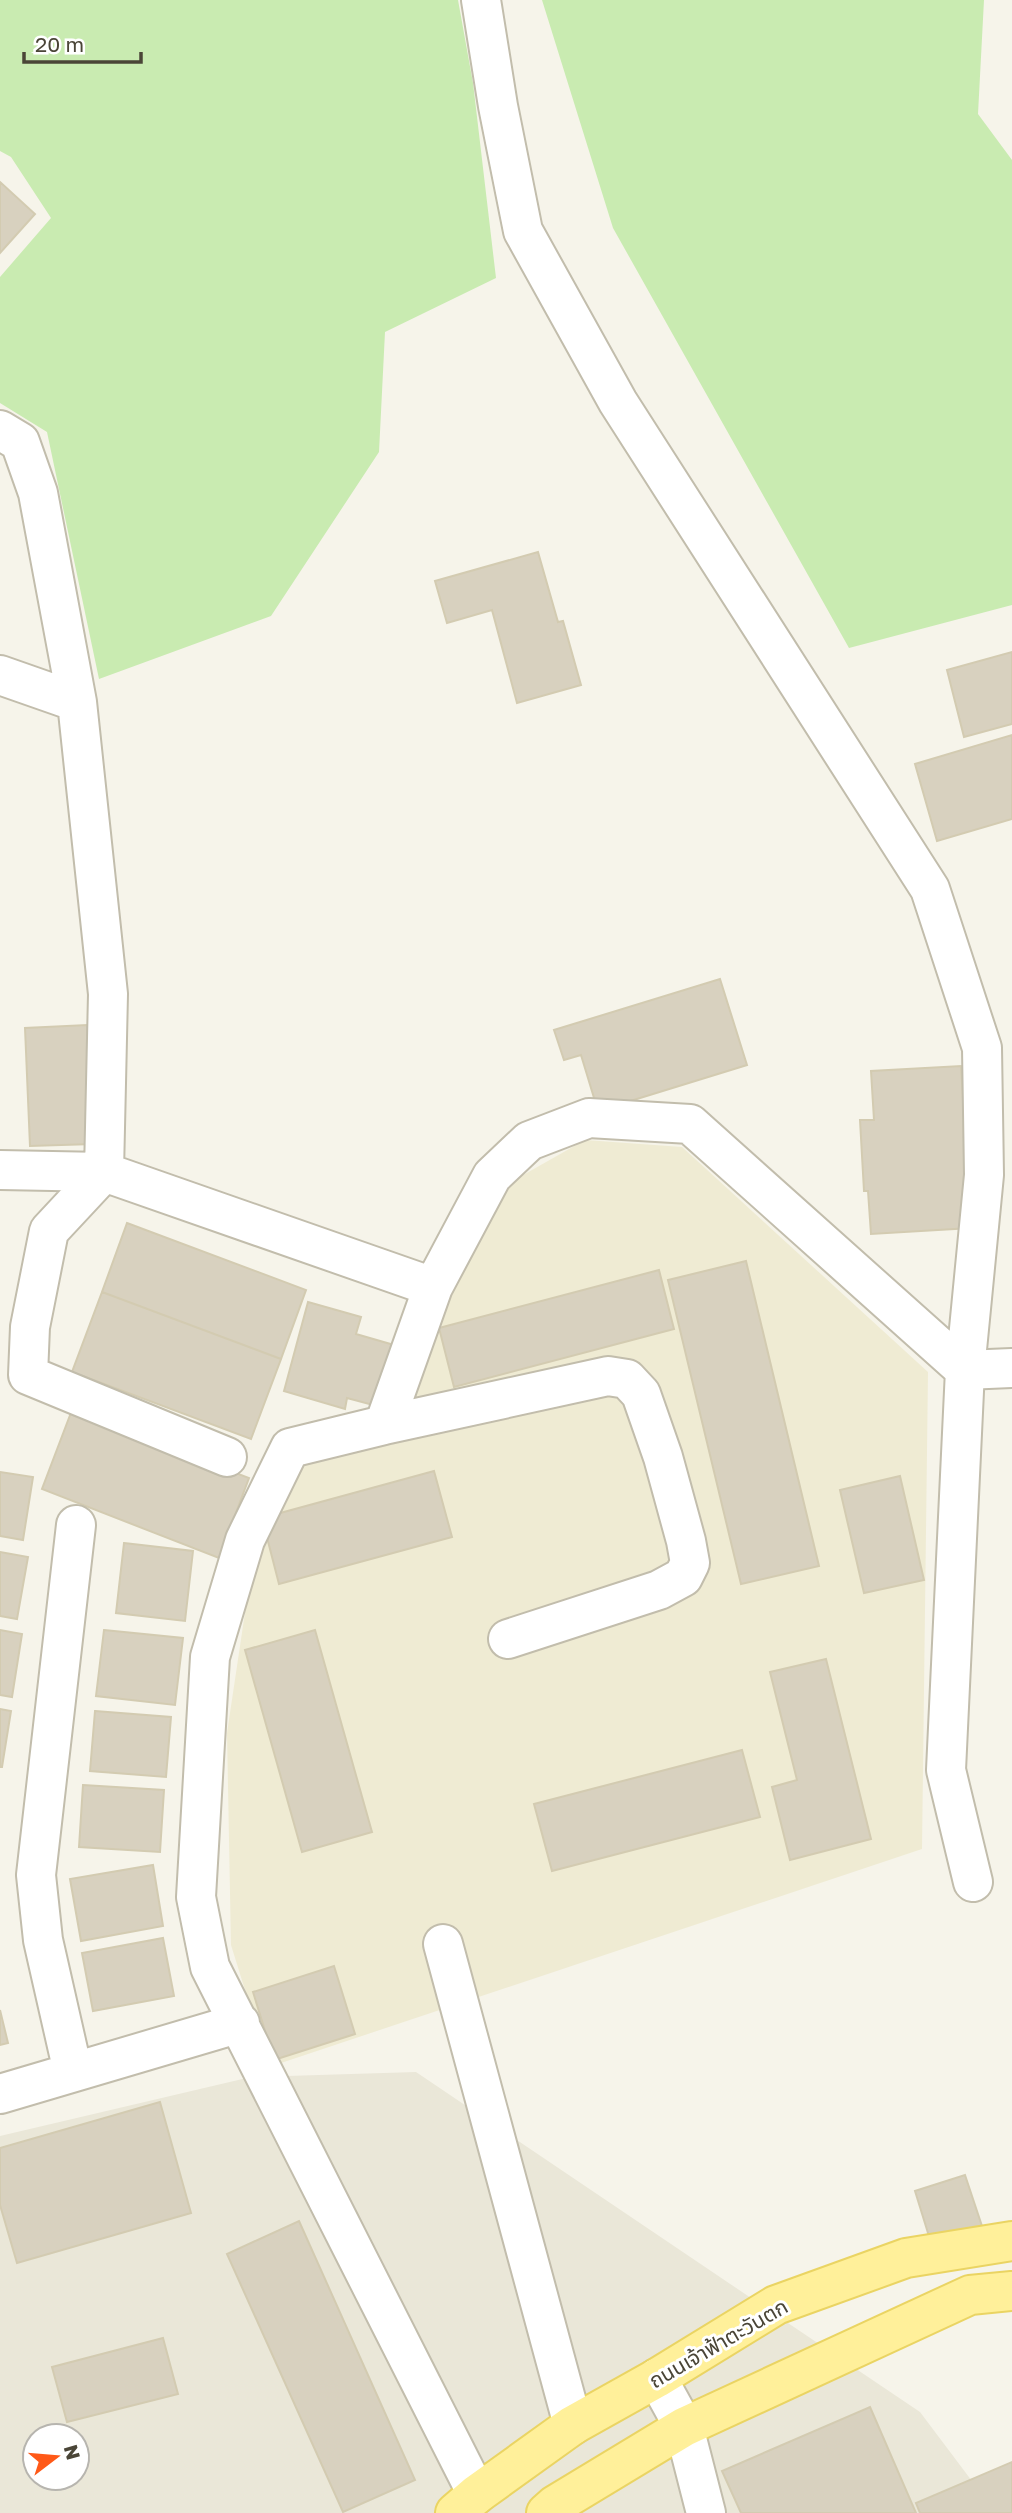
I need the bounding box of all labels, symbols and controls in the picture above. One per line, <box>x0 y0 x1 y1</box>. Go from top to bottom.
scale bar <box>24 21 142 65</box>
text: 20 m <box>35 31 84 57</box>
street label: ถนนเจ้าฟ้าตะวันตก <box>644 2293 792 2393</box>
north arrow <box>21 2422 91 2492</box>
text: N <box>60 2442 86 2462</box>

